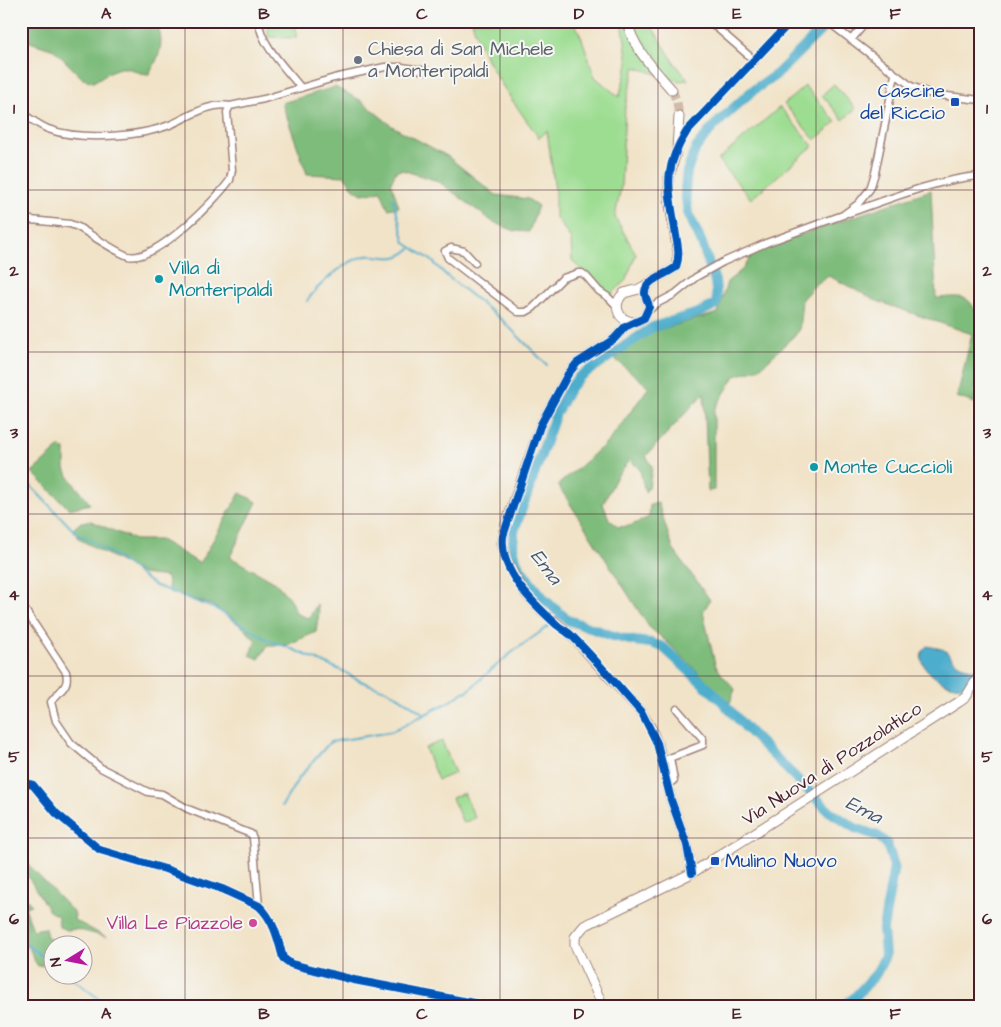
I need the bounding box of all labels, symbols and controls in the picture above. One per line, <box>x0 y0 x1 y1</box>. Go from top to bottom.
text: A <box>101 3 112 25</box>
text: B <box>258 3 270 25</box>
text: C <box>416 3 428 25</box>
text: D <box>574 3 585 25</box>
text: E <box>732 3 742 25</box>
text: F <box>889 3 901 25</box>
place label: Chiesa di San Michele a Monteripaldi <box>368 36 554 85</box>
marker: Chiesa di San Michele a Monteripaldi <box>352 54 364 66</box>
place label: Cascine del Riccio <box>860 78 945 127</box>
marker: Cascine del Riccio <box>949 96 961 108</box>
text: 1 <box>13 98 16 120</box>
text: 1 <box>986 98 989 120</box>
place label: Villa di Monteripaldi <box>169 255 272 304</box>
text: 2 <box>8 260 19 282</box>
text: 2 <box>981 260 992 282</box>
marker: Villa di Monteripaldi <box>153 273 165 285</box>
text: 3 <box>9 422 19 444</box>
text: 3 <box>982 422 992 444</box>
place label: Monte Cuccioli <box>824 454 952 481</box>
marker: Monte Cuccioli <box>808 461 820 473</box>
water label: Ema <box>524 544 569 591</box>
text: 4 <box>9 584 20 606</box>
text: 4 <box>982 584 993 606</box>
street label: Via Nuova di Pozzolatico <box>737 695 928 832</box>
text: 5 <box>8 746 20 768</box>
text: 5 <box>981 746 993 768</box>
water label: Ema <box>841 789 888 831</box>
place label: Mulino Nuovo <box>725 848 837 875</box>
marker: Mulino Nuovo <box>709 855 721 867</box>
text: 6 <box>9 908 19 930</box>
text: 6 <box>982 908 992 930</box>
place label: Villa Le Piazzole <box>106 910 243 937</box>
marker: Villa Le Piazzole <box>247 917 259 929</box>
north arrow <box>42 934 92 984</box>
text: N <box>46 956 67 968</box>
text: A <box>101 1003 112 1025</box>
text: B <box>258 1003 270 1025</box>
text: C <box>416 1003 428 1025</box>
text: D <box>574 1003 585 1025</box>
text: E <box>732 1003 742 1025</box>
text: F <box>889 1003 901 1025</box>

